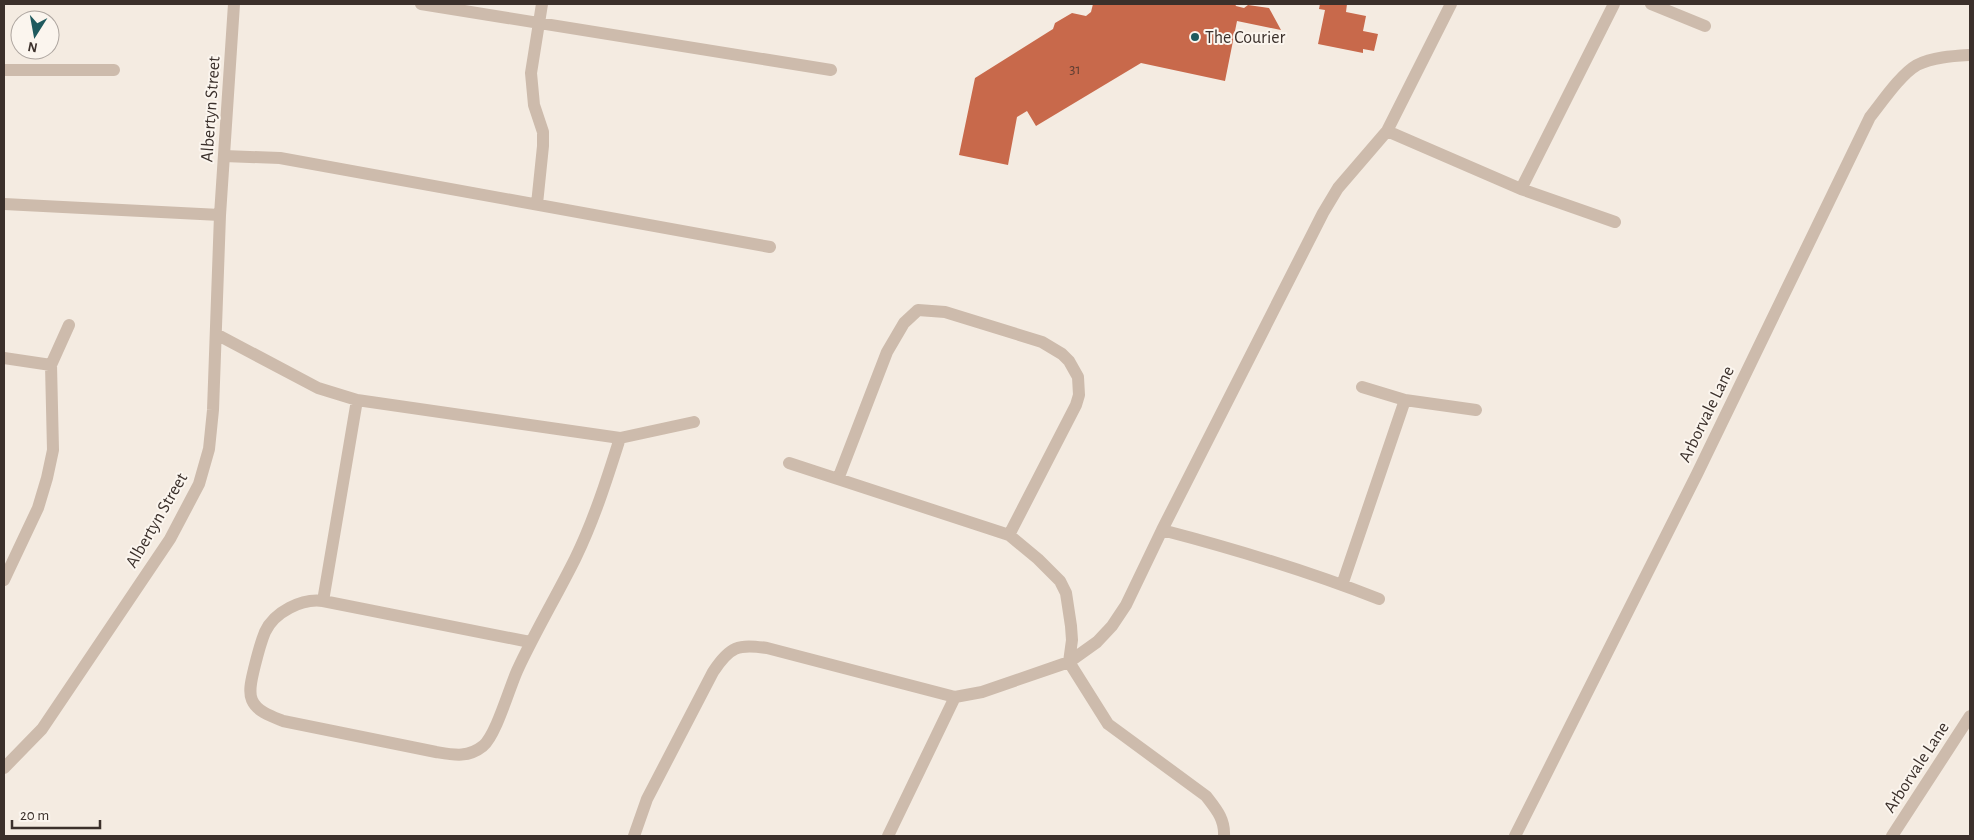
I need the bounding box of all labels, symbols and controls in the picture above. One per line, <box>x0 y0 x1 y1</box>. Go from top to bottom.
north arrow <box>10 10 60 60</box>
place label: The Courier <box>1205 29 1286 47</box>
marker: The Courier <box>1189 31 1201 43</box>
text: N <box>27 39 39 55</box>
street label: Albertyn Street <box>198 55 224 163</box>
house number: 31 <box>1069 62 1081 77</box>
street label: Arborvale Lane <box>1676 364 1738 465</box>
street label: Albertyn Street <box>123 470 191 571</box>
street label: Arborvale Lane <box>1881 719 1953 816</box>
scale bar <box>12 798 100 830</box>
text: 20 m <box>20 808 49 823</box>

